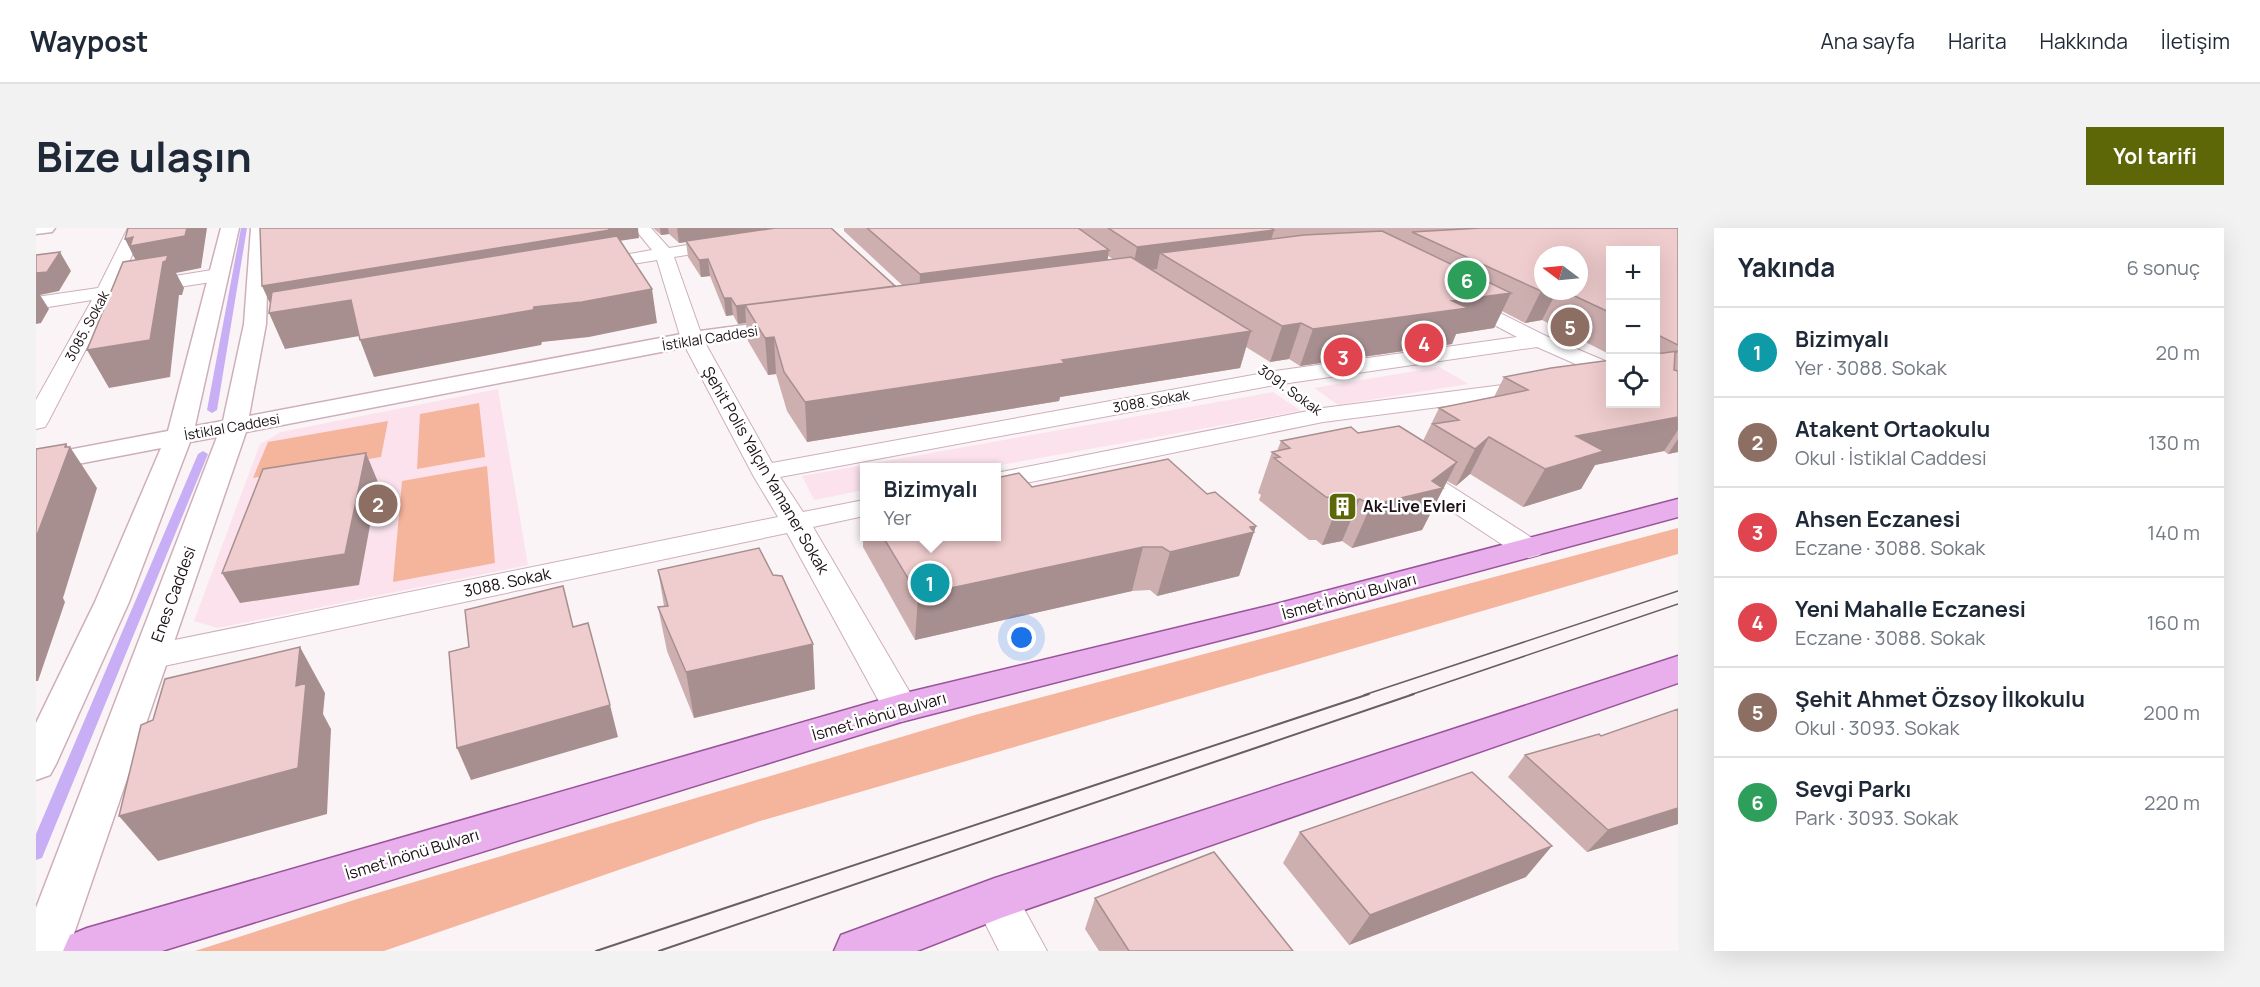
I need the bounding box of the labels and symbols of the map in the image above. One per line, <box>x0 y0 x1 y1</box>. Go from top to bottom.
north arrow <box>1534 246 1588 300</box>
pin: 6 <box>1448 257 1486 302</box>
street label: 3085. Sokak <box>60 286 114 364</box>
pin: 5 <box>1550 304 1589 350</box>
pin: 4 <box>1404 320 1444 366</box>
street label: İstiklal Caddesi <box>661 321 759 354</box>
pin: 3 <box>1324 334 1362 380</box>
street label: 3091. Sokak <box>1254 360 1327 420</box>
street label: Şehit Polis Yalçın Yamaner Sokak <box>697 362 835 579</box>
street label: 3088. Sokak <box>1111 384 1192 417</box>
street label: İstiklal Caddesi <box>183 409 281 444</box>
pin: 2 <box>358 482 398 526</box>
building icon: Ak-Live Evleri <box>1326 490 1358 522</box>
place label: Ak-Live Evleri <box>1363 495 1466 517</box>
street label: Enes Caddesi <box>146 543 200 645</box>
pin: 1 <box>910 560 950 606</box>
street label: 3088. Sokak <box>461 562 554 602</box>
street label: İsmet İnönü Bulvarı <box>1279 567 1419 625</box>
your location <box>1007 623 1036 652</box>
street label: İsmet İnönü Bulvarı <box>809 686 949 746</box>
street label: İsmet İnönü Bulvarı <box>343 823 481 885</box>

